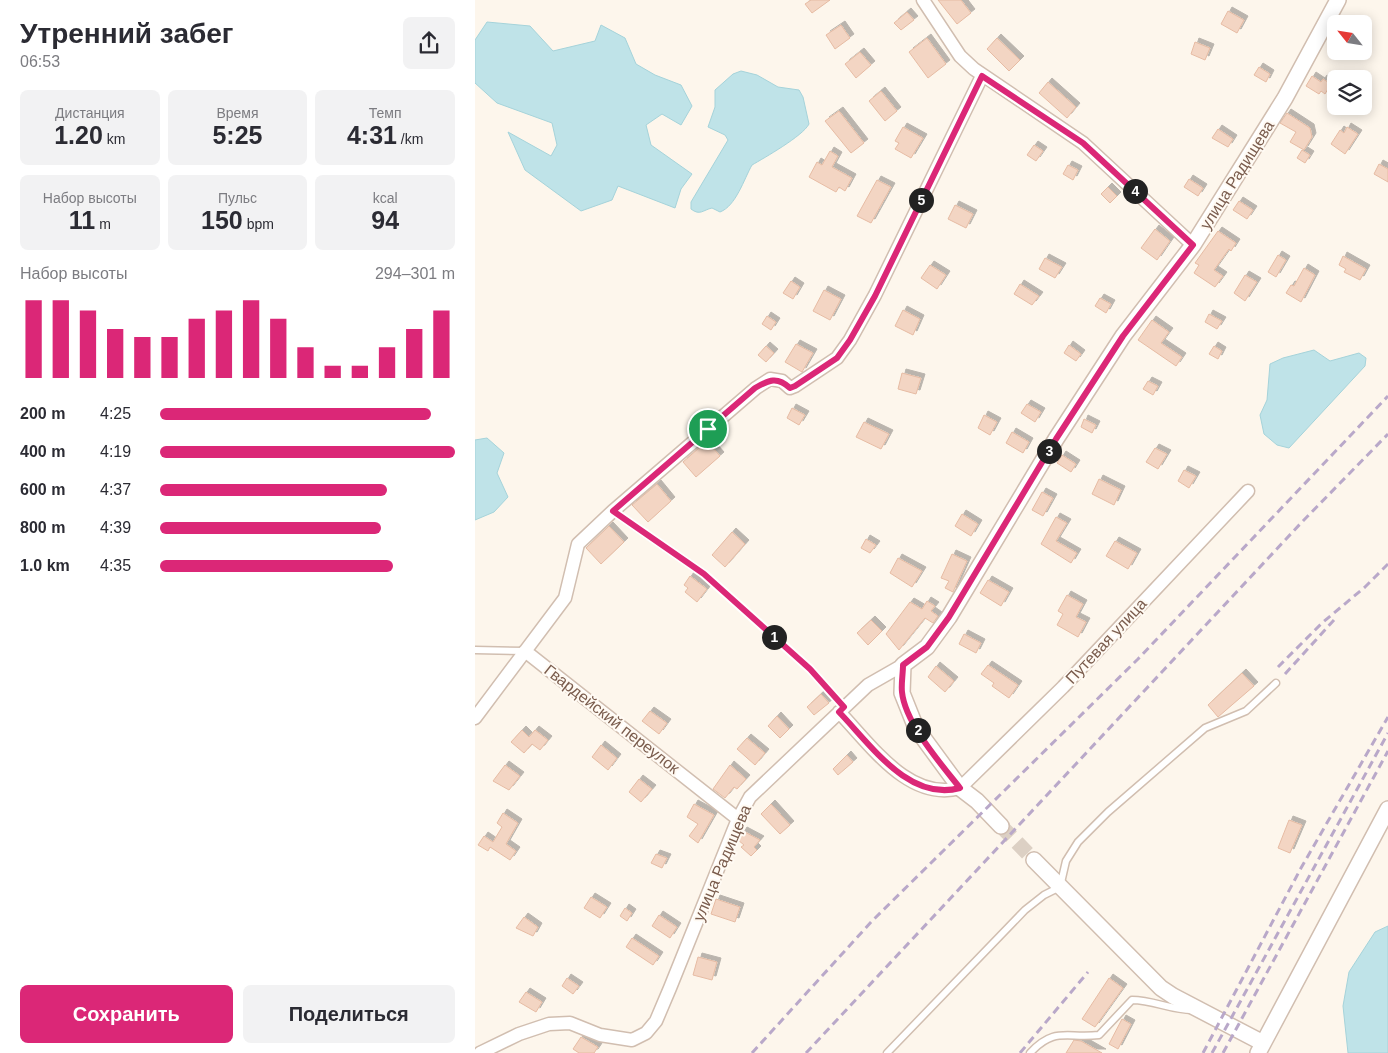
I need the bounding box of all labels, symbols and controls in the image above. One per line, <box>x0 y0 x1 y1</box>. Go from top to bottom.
north arrow <box>1327 15 1373 60</box>
map controls <box>1327 15 1372 115</box>
button: share <box>403 17 455 69</box>
text: Утренний забег <box>20 18 234 49</box>
text: 06:53 <box>20 53 60 70</box>
button: layers <box>1327 70 1372 115</box>
text: Дистанция <box>55 105 125 121</box>
text: Время <box>216 105 259 121</box>
text: Темп <box>369 105 402 121</box>
street label: улица Радищева <box>1197 117 1277 232</box>
text: 1.20 <box>54 121 103 149</box>
text: 5:25 <box>212 121 263 149</box>
text: 4:31 <box>347 121 397 149</box>
text: km <box>103 131 125 147</box>
text: /km <box>397 131 423 147</box>
pin: 4 <box>1123 178 1147 204</box>
text: 4 <box>1132 183 1139 199</box>
pin: 5 <box>909 188 933 212</box>
text: Набор высоты <box>43 190 137 206</box>
text: Пульс <box>218 190 257 206</box>
text: kcal <box>373 190 398 206</box>
text: 5 <box>918 192 925 208</box>
text: 11 <box>69 206 95 234</box>
text: 150 <box>201 206 243 234</box>
text: 94 <box>371 206 399 234</box>
text: m <box>95 216 111 232</box>
text: bpm <box>243 216 274 232</box>
text: Набор высоты <box>20 265 127 282</box>
text: 294–301 m <box>375 265 455 282</box>
text: 200 m <box>20 405 65 422</box>
text: 4:25 <box>100 405 131 422</box>
pin <box>687 408 729 450</box>
icon: arrive <box>694 415 722 443</box>
pin: 3 <box>1037 438 1061 464</box>
text: 400 m <box>20 443 65 460</box>
text: 4:19 <box>100 443 131 460</box>
text: 3 <box>1046 443 1053 459</box>
text: 600 m <box>20 481 65 498</box>
text: 4:37 <box>100 481 131 498</box>
text: 800 m <box>20 519 65 536</box>
text: 4:39 <box>100 519 131 536</box>
text: 1.0 km <box>20 557 70 574</box>
text: 4:35 <box>100 557 131 574</box>
street label: Путевая улица <box>1062 595 1150 687</box>
pin: 1 <box>761 624 787 650</box>
text: 1 <box>771 629 778 645</box>
street label: Гвардейский переулок <box>541 661 684 777</box>
pin: 2 <box>905 718 931 742</box>
text: 2 <box>915 722 922 738</box>
street label: улица Радищева <box>690 802 754 924</box>
button: Сохранить <box>20 985 233 1043</box>
button: Поделиться <box>243 985 455 1043</box>

